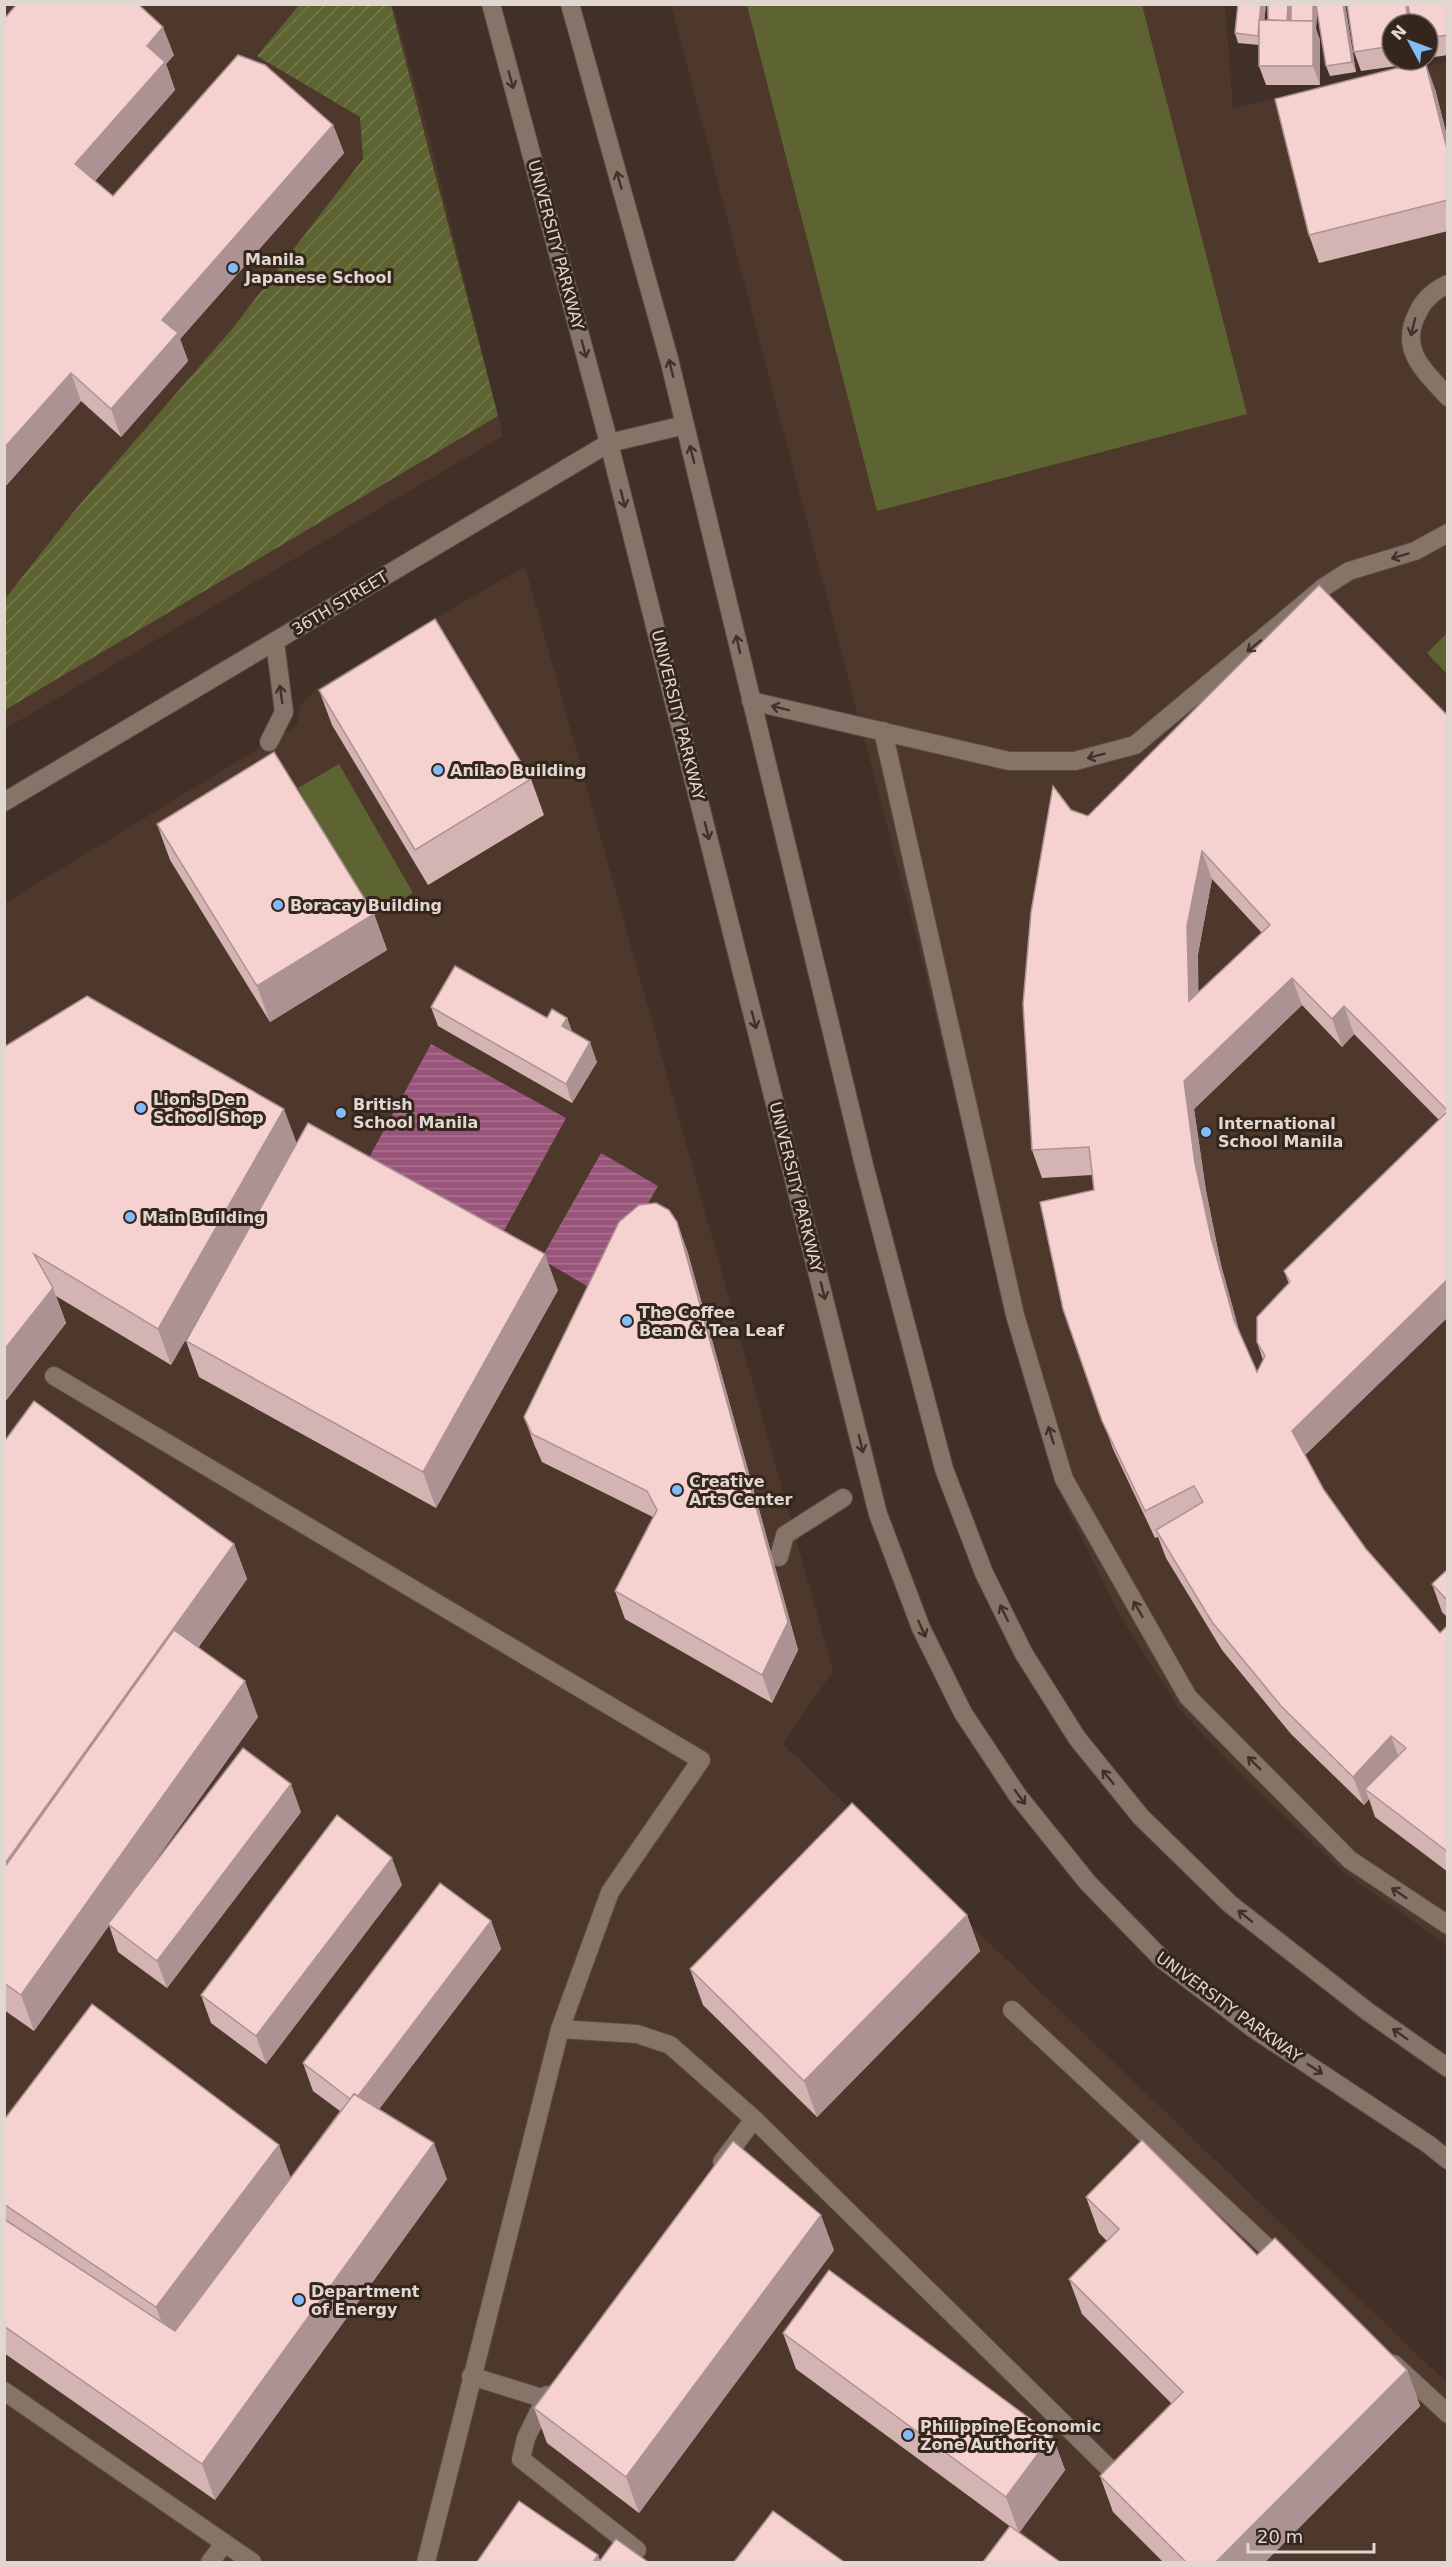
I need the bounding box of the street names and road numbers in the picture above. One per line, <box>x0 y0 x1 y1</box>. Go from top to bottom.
street label: UNIVERSITY PARKWAY <box>524 158 588 332</box>
street label: 36TH STREET <box>289 567 391 639</box>
street label: UNIVERSITY PARKWAY <box>648 628 708 802</box>
street label: UNIVERSITY PARKWAY <box>766 1100 826 1274</box>
street label: UNIVERSITY PARKWAY <box>1153 1948 1306 2066</box>

